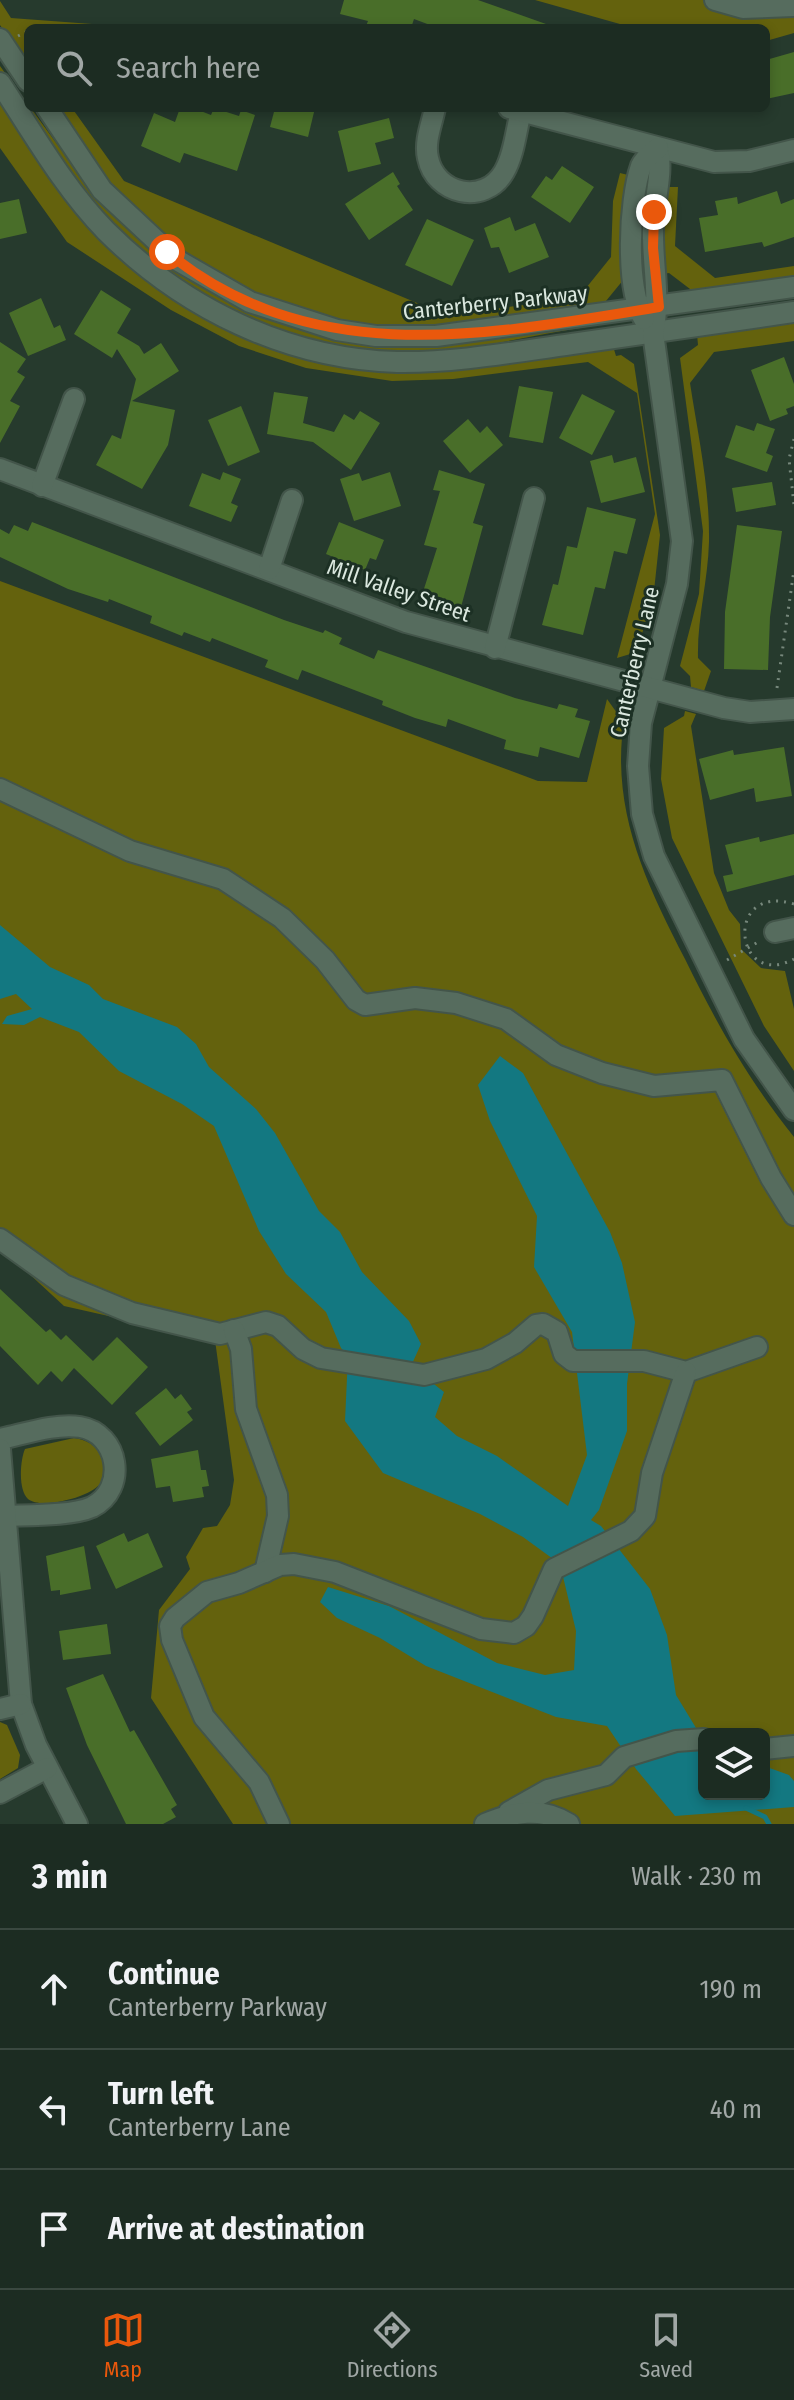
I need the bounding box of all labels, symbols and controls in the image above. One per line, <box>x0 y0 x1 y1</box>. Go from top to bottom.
search box <box>24 24 770 112</box>
icon: search <box>52 46 96 90</box>
text: Search here <box>116 50 261 86</box>
route end <box>636 194 672 230</box>
route start <box>149 234 185 270</box>
street label: Canterberry Parkway <box>402 279 589 326</box>
street label: Mill Valley Street <box>323 553 475 628</box>
street label: Canterberry Lane <box>604 584 665 740</box>
map controls <box>698 1728 770 1800</box>
button: layers <box>698 1728 770 1800</box>
text: 3 min <box>32 1856 108 1897</box>
text: Walk · 230 m <box>631 1861 762 1892</box>
text: Continue <box>108 1956 220 1992</box>
icon: ahead <box>32 1967 76 2011</box>
text: 190 m <box>700 1974 762 2005</box>
text: Canterberry Parkway <box>108 1992 327 2023</box>
text: Turn left <box>108 2076 214 2112</box>
icon: left <box>32 2087 76 2131</box>
text: 40 m <box>710 2094 762 2125</box>
text: Canterberry Lane <box>108 2112 291 2143</box>
icon: arrive <box>32 2207 76 2251</box>
text: Arrive at destination <box>108 2211 365 2247</box>
tab: Map <box>101 2308 145 2383</box>
tab: Directions <box>347 2308 438 2383</box>
tab: Saved <box>639 2308 693 2383</box>

